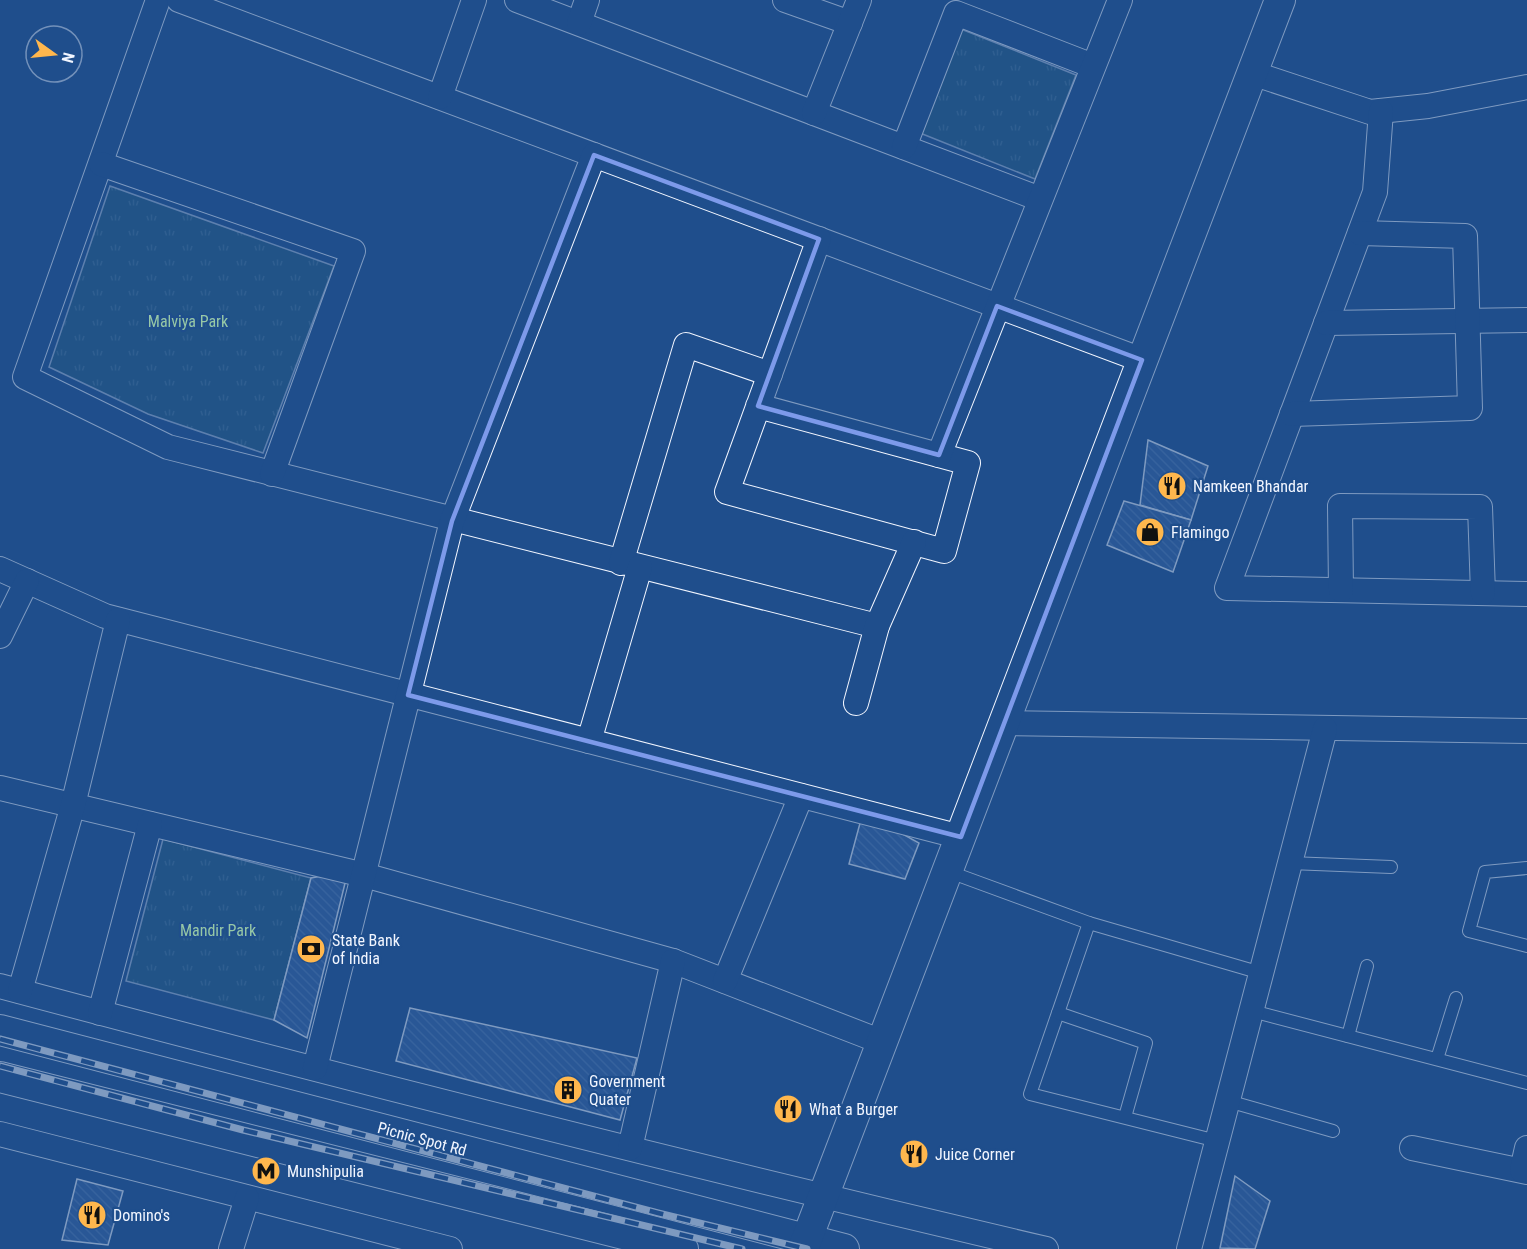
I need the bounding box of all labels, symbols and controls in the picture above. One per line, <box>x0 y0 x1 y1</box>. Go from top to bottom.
north arrow <box>24 24 84 84</box>
text: N <box>58 51 78 65</box>
park label: Malviya Park <box>148 312 229 331</box>
restaurant icon: Namkeen Bhandar <box>1156 470 1188 502</box>
place label: Namkeen Bhandar <box>1193 477 1309 496</box>
shop icon: Flamingo <box>1134 516 1166 548</box>
place label: Flamingo <box>1171 523 1229 542</box>
park label: Mandir Park <box>180 921 257 940</box>
place label: State Bank of India <box>332 931 401 968</box>
bank icon: State Bank of India <box>295 933 327 965</box>
place label: Government Quater <box>589 1072 666 1109</box>
building icon: Government Quater <box>552 1074 584 1106</box>
restaurant icon: What a Burger <box>772 1093 804 1125</box>
place label: What a Burger <box>809 1100 898 1119</box>
street label: Picnic Spot Rd <box>375 1118 469 1160</box>
restaurant icon: Juice Corner <box>898 1138 930 1170</box>
place label: Juice Corner <box>935 1145 1015 1164</box>
metro station icon: Munshipulia <box>250 1155 282 1187</box>
place label: Munshipulia <box>287 1162 364 1181</box>
restaurant icon: Domino's <box>76 1199 108 1231</box>
place label: Domino's <box>113 1206 170 1225</box>

